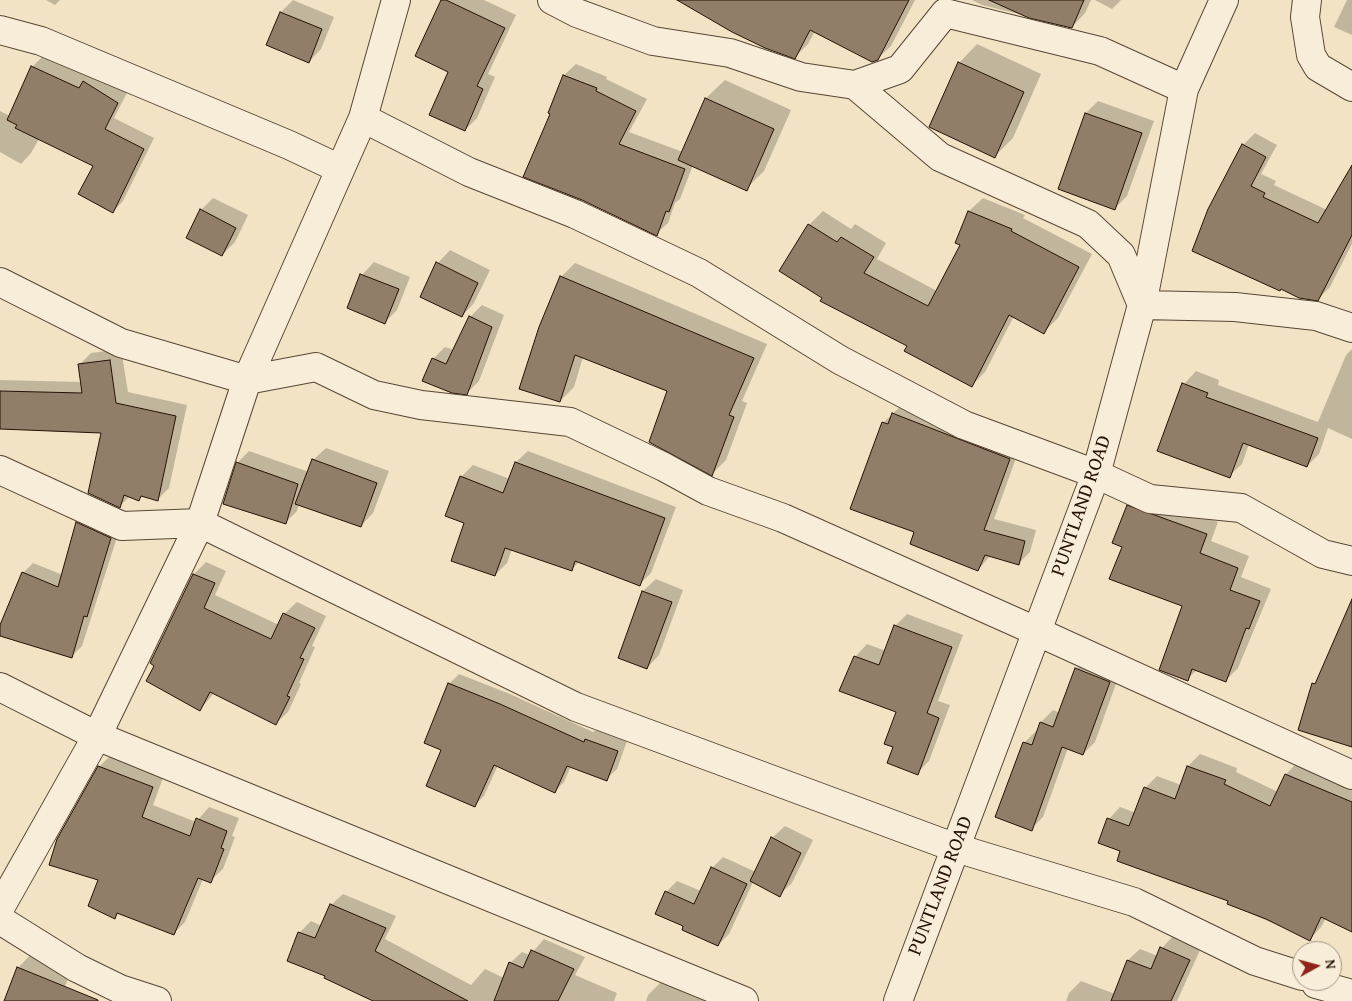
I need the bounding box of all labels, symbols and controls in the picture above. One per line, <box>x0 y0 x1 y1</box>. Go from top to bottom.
street label: PUNTLAND ROAD <box>1047 433 1117 579</box>
street label: PUNTLAND ROAD <box>903 813 979 959</box>
north arrow <box>1292 941 1342 991</box>
text: N <box>1320 958 1341 970</box>

